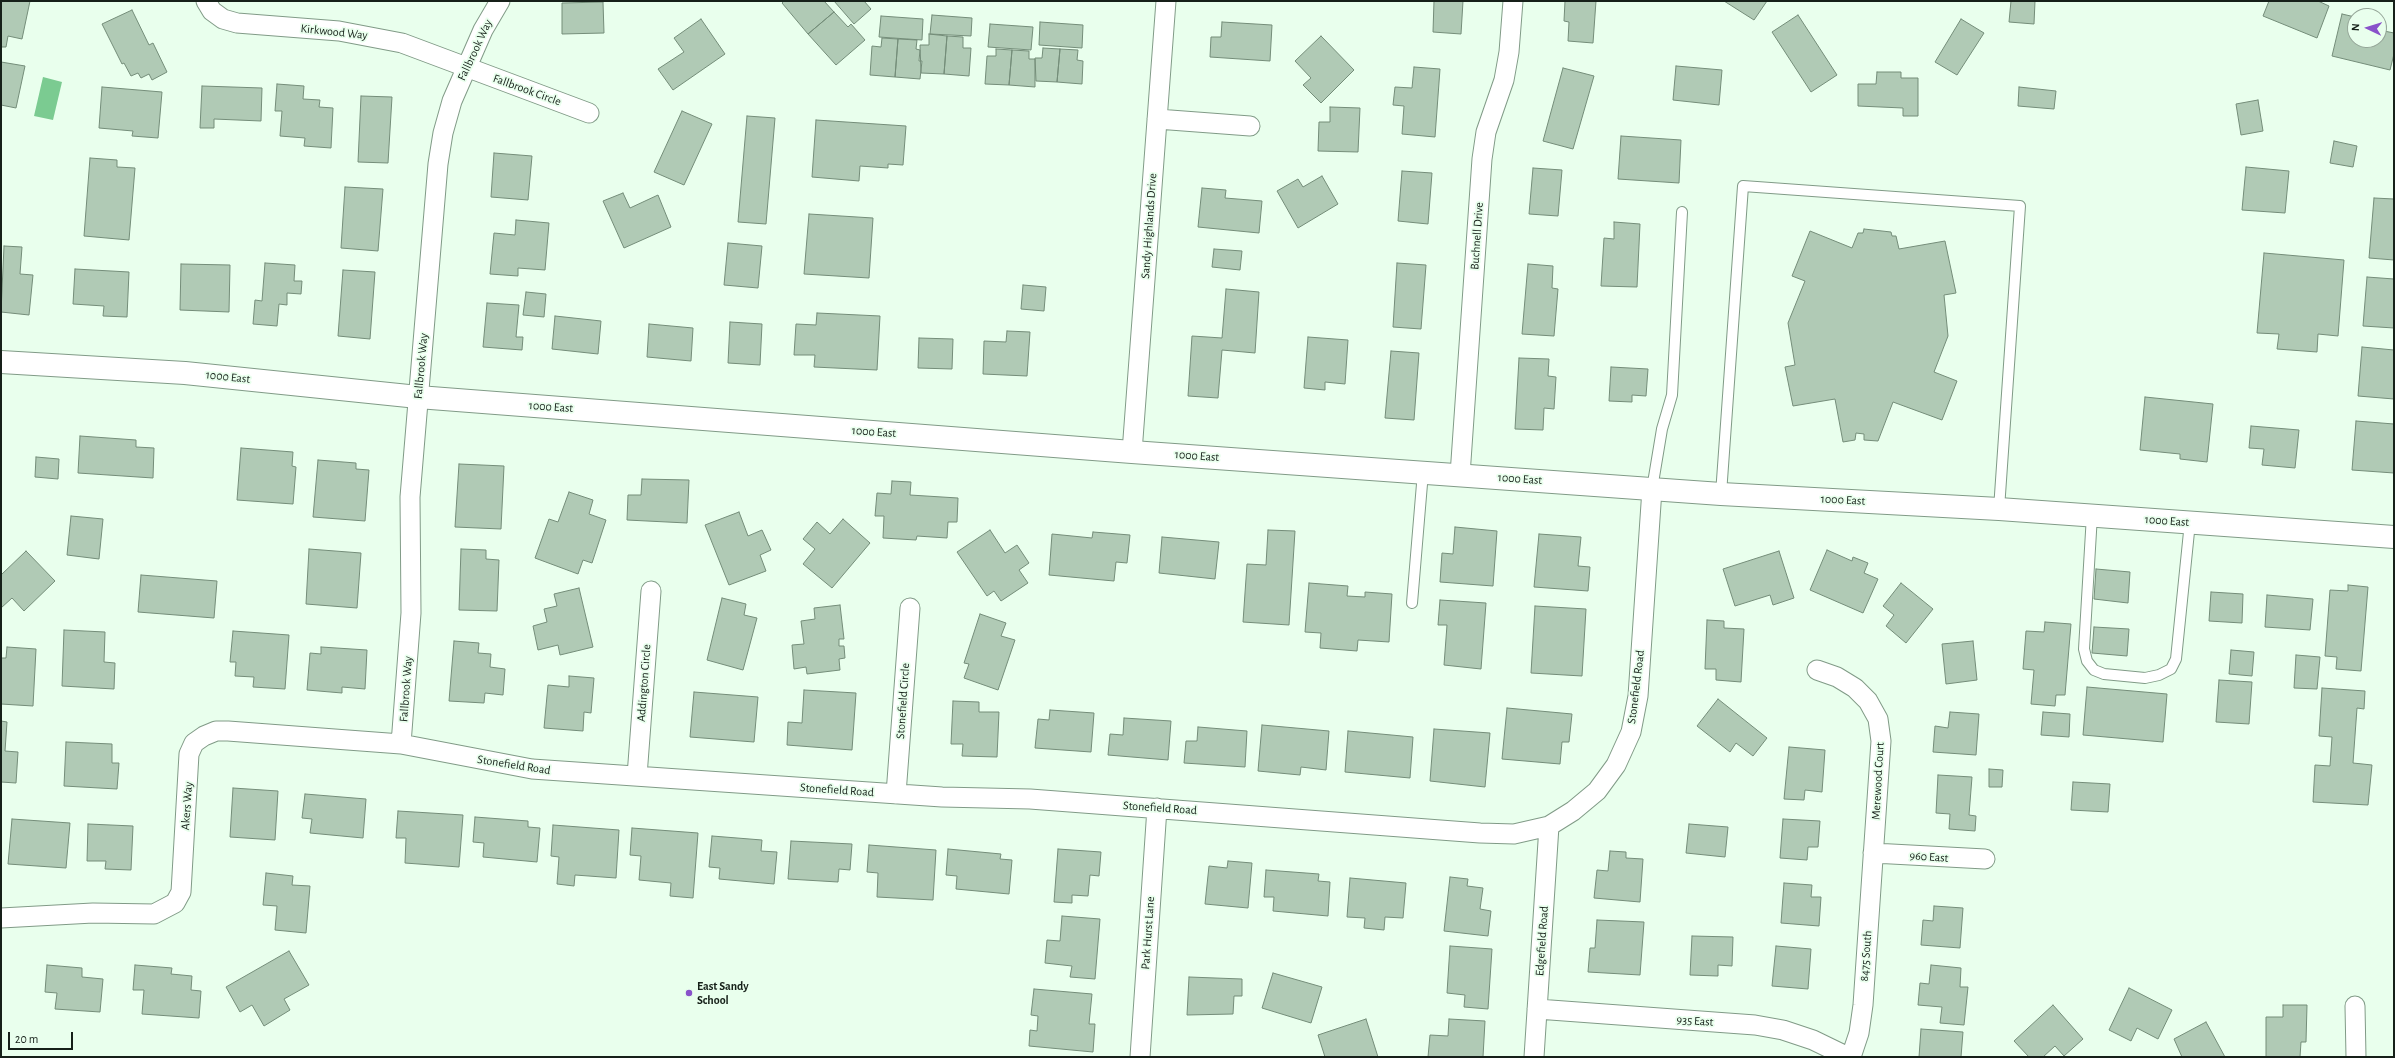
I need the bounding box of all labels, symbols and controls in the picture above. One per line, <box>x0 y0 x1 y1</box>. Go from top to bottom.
north arrow <box>2347 8 2387 48</box>
street label: Fallbrook Way <box>455 17 495 83</box>
street label: Kirkwood Way <box>300 21 368 43</box>
text: N <box>2350 23 2361 31</box>
street label: Fallbrook Circle <box>491 71 563 109</box>
street label: Sandy Highlands Drive <box>1138 173 1160 279</box>
street label: Buchnell Drive <box>1467 202 1487 270</box>
street label: Fallbrook Way <box>411 332 431 400</box>
street label: 1000 East <box>205 368 251 386</box>
street label: 1000 East <box>528 398 574 416</box>
street label: 1000 East <box>851 423 897 441</box>
street label: 1000 East <box>1174 447 1220 465</box>
street label: 1000 East <box>1497 470 1543 488</box>
street label: 1000 East <box>1820 492 1866 508</box>
street label: 1000 East <box>2144 512 2190 530</box>
street label: Addington Circle <box>634 644 654 722</box>
street label: Stonefield Road <box>1624 649 1648 725</box>
street label: Fallbrook Way <box>397 656 415 722</box>
street label: Stonefield Circle <box>893 662 913 740</box>
street label: Merewood Court <box>1869 742 1887 820</box>
street label: Stonefield Road <box>476 752 552 778</box>
street label: Stonefield Road <box>800 780 874 800</box>
street label: Akers Way <box>178 781 196 831</box>
street label: Stonefield Road <box>1123 798 1197 818</box>
street label: 960 East <box>1909 848 1949 866</box>
street label: Park Hurst Lane <box>1138 896 1158 970</box>
street label: Edgefield Road <box>1532 905 1552 977</box>
street label: 8475 South <box>1857 930 1875 982</box>
place label: East Sandy School <box>697 979 749 1007</box>
marker: East Sandy School <box>684 988 694 998</box>
street label: 935 East <box>1676 1013 1714 1029</box>
scale bar <box>10 1024 75 1050</box>
text: 20 m <box>15 1033 38 1045</box>

